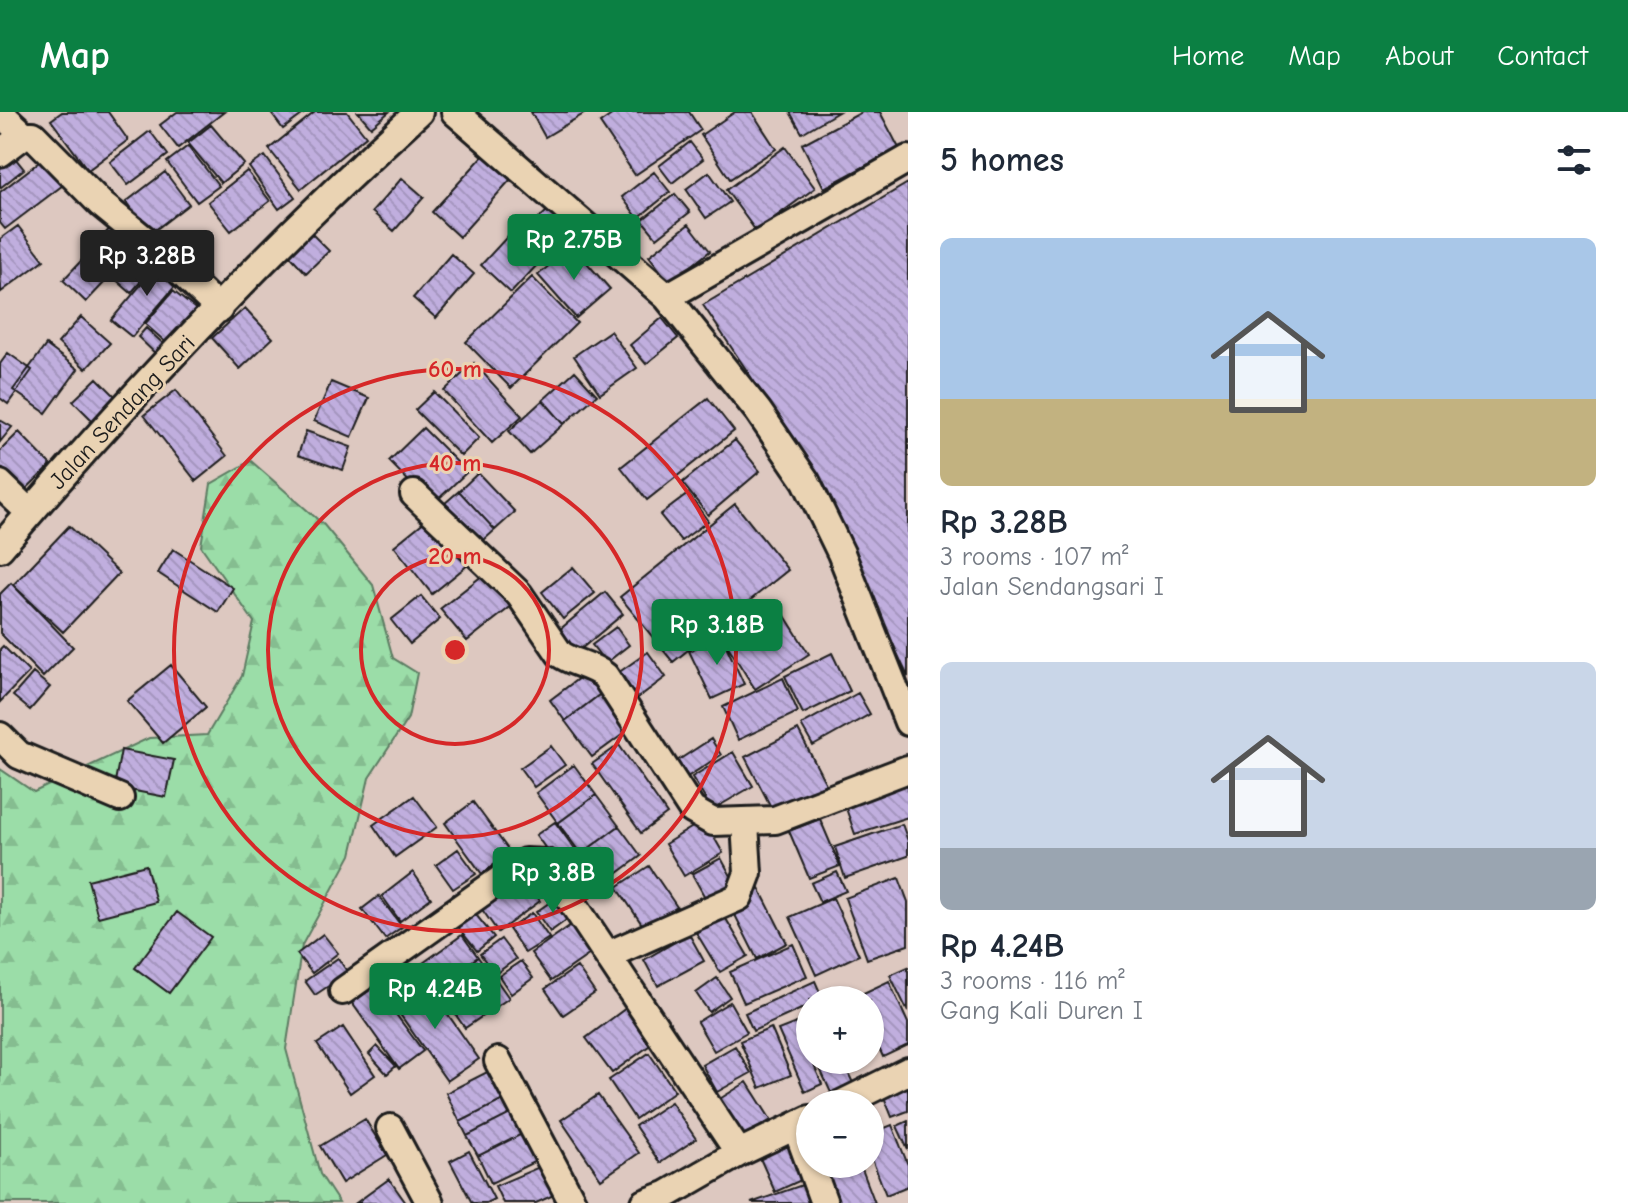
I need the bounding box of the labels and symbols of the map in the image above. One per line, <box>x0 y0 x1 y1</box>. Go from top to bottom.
pin: Rp 2.75B <box>491 214 657 282</box>
pin: Rp 3.28B <box>64 230 230 298</box>
street label: Jalan Sendang Sari <box>43 329 201 495</box>
text: 60 m <box>428 355 482 383</box>
text: 40 m <box>429 449 481 477</box>
text: 20 m <box>428 542 482 570</box>
pin: Rp 3.18B <box>634 599 800 667</box>
centre of rings <box>441 636 469 664</box>
pin: Rp 3.8B <box>479 847 627 915</box>
pin: Rp 4.24B <box>352 963 518 1031</box>

